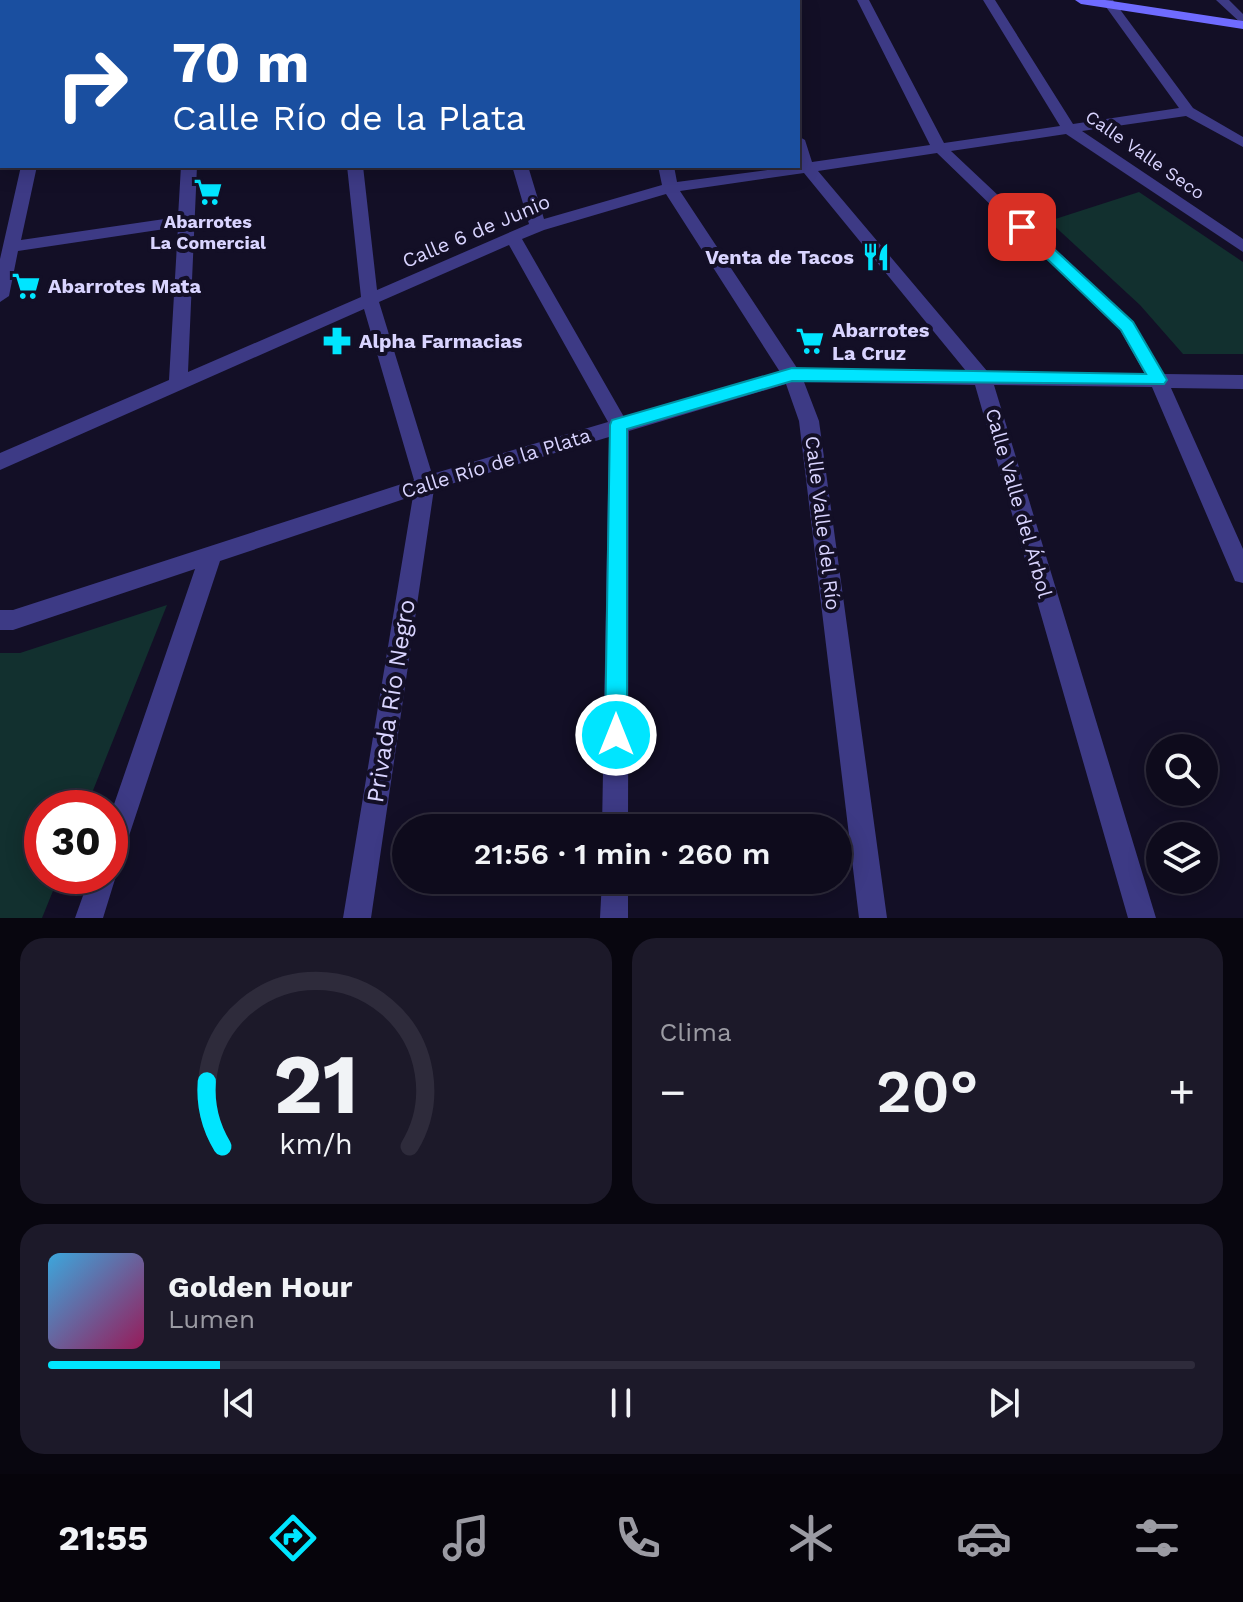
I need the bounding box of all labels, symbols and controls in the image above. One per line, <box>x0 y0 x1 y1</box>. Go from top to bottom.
text: 70 m <box>172 30 309 96</box>
icon: right <box>40 32 144 136</box>
text: Calle Río de la Plata <box>172 97 526 139</box>
street label: Calle Valle Seco <box>1082 106 1209 204</box>
supermarket icon: Abarrotes La Comercial <box>193 177 223 207</box>
street label: Calle 6 de Junio <box>398 189 554 273</box>
pin <box>988 193 1056 261</box>
icon: arrive <box>1000 205 1044 249</box>
place label: Abarrotes La Comercial <box>150 211 266 253</box>
restaurant icon: Venta de Tacos <box>861 242 891 272</box>
place label: Venta de Tacos <box>705 245 854 269</box>
supermarket icon: Abarrotes Mata <box>11 271 41 301</box>
place label: Abarrotes Mata <box>48 274 201 298</box>
place label: Abarrotes La Cruz <box>832 318 930 365</box>
pharmacy icon: Alpha Farmacias <box>322 326 352 356</box>
supermarket icon: Abarrotes La Cruz <box>795 326 825 356</box>
place label: Alpha Farmacias <box>359 329 523 353</box>
street label: Calle Valle del Árbol <box>980 405 1058 601</box>
street label: Calle Río de la Plata <box>398 423 594 503</box>
street label: Calle Valle del Río <box>800 434 846 612</box>
street label: Privada Río Negro <box>361 597 421 805</box>
position arrow <box>574 693 658 777</box>
map controls <box>1146 734 1218 894</box>
button: search <box>1146 734 1218 806</box>
speed limit sign: 30 <box>24 790 128 894</box>
button: layers <box>1146 822 1218 894</box>
text: 21:56 · 1 min · 260 m <box>474 836 770 871</box>
text: Clima <box>660 1017 732 1047</box>
text: 21 <box>273 1036 358 1133</box>
text: 20° <box>876 1056 979 1127</box>
text: − <box>660 1066 686 1118</box>
text: + <box>1168 1066 1195 1118</box>
text: km/h <box>279 1127 353 1161</box>
text: Golden Hour <box>168 1269 352 1304</box>
text: Lumen <box>168 1304 255 1334</box>
icon: previous <box>217 1381 261 1425</box>
icon: pause <box>599 1381 643 1425</box>
icon: next <box>982 1381 1026 1425</box>
icon: directions <box>265 1510 321 1566</box>
icon: music <box>438 1510 494 1566</box>
icon: phone <box>610 1510 666 1566</box>
icon: climate <box>783 1510 839 1566</box>
icon: car <box>956 1510 1012 1566</box>
icon: filters <box>1129 1510 1185 1566</box>
text: 21:55 <box>58 1517 148 1559</box>

